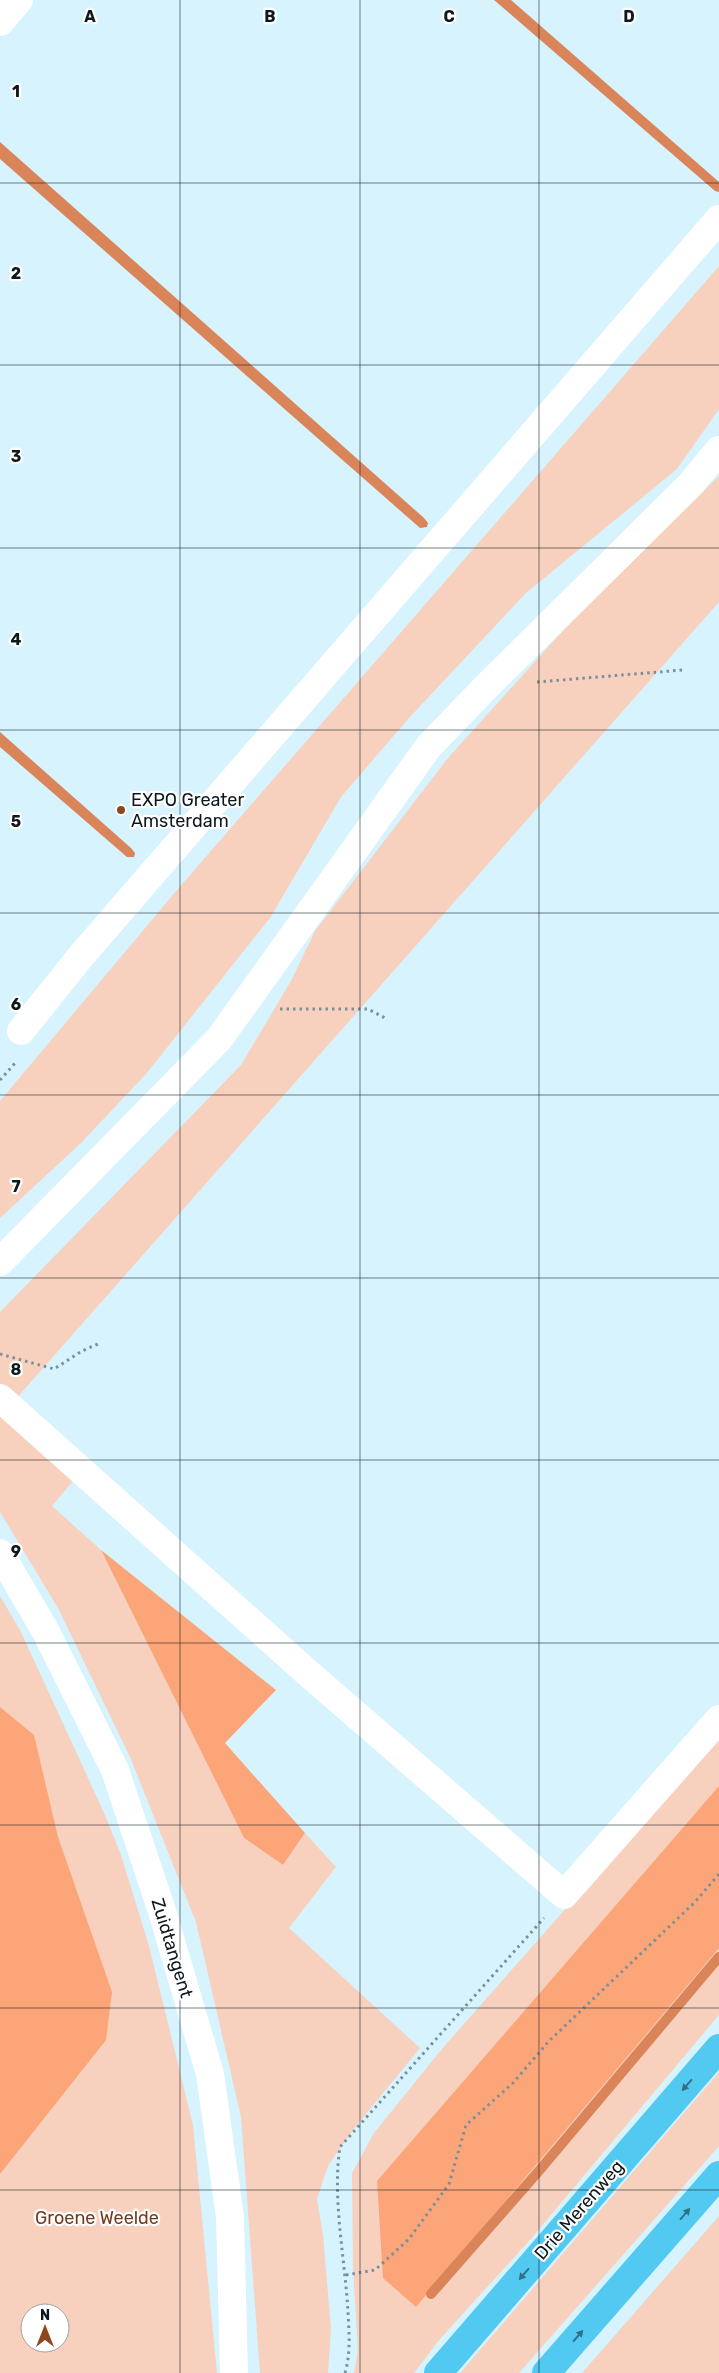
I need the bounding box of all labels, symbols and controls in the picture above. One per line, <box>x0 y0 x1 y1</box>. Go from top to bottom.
text: A <box>84 7 96 26</box>
text: B <box>264 7 276 26</box>
text: C <box>443 7 455 26</box>
text: D <box>623 7 635 26</box>
text: 1 <box>12 82 20 101</box>
text: 2 <box>11 264 21 283</box>
text: 3 <box>11 447 21 466</box>
text: 4 <box>11 630 22 649</box>
place label: EXPO Greater Amsterdam <box>131 789 244 832</box>
marker: EXPO Greater Amsterdam <box>115 804 127 816</box>
text: 5 <box>11 812 21 831</box>
text: 6 <box>11 995 21 1014</box>
text: 7 <box>11 1177 21 1196</box>
text: 8 <box>11 1360 22 1379</box>
text: 9 <box>11 1542 21 1561</box>
street label: Zuidtangent <box>146 1896 198 2000</box>
one-way arrow <box>681 2078 693 2090</box>
street label: Drie Merenweg <box>530 2156 628 2264</box>
park label: Groene Weelde <box>35 2207 159 2229</box>
one-way arrow <box>679 2209 691 2221</box>
one-way arrow <box>518 2267 529 2280</box>
north arrow <box>20 2303 70 2353</box>
text: N <box>40 2307 50 2324</box>
one-way arrow <box>572 2331 584 2343</box>

